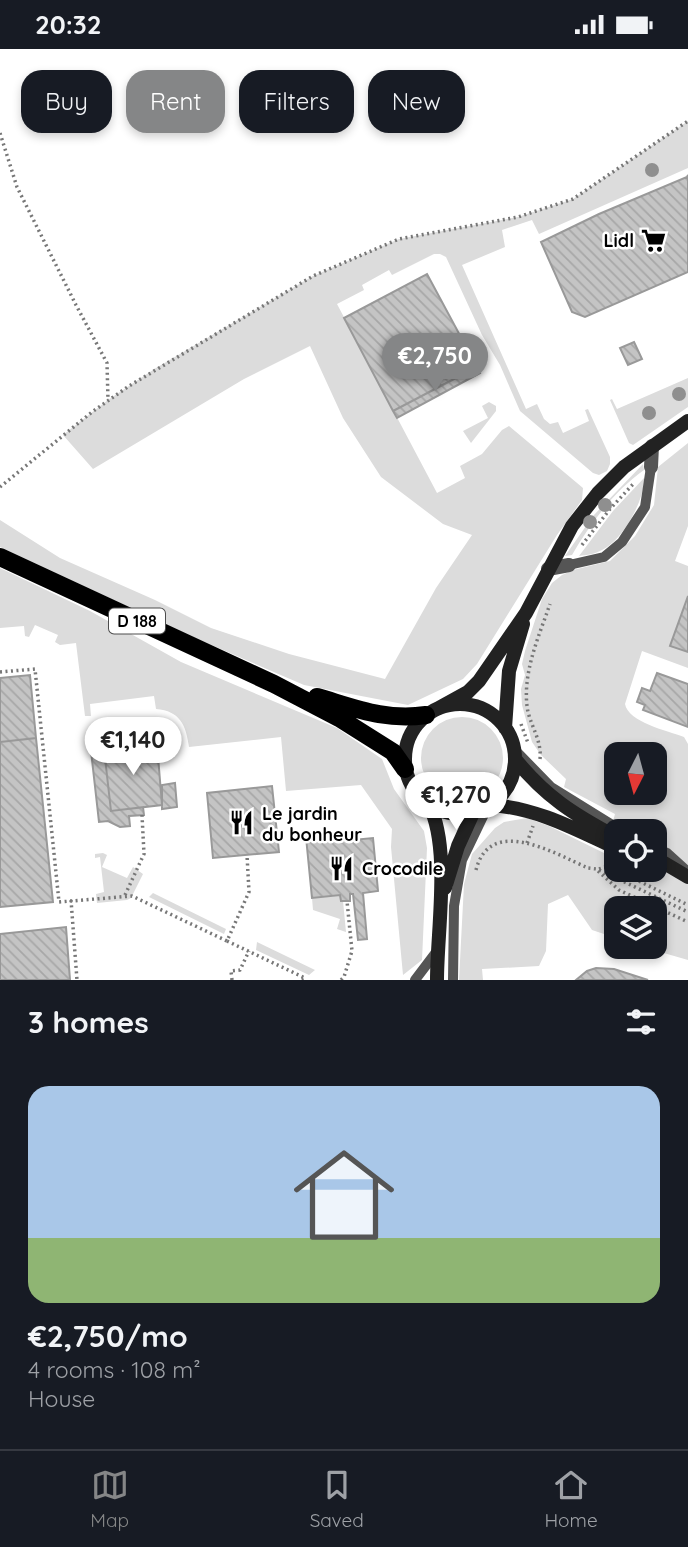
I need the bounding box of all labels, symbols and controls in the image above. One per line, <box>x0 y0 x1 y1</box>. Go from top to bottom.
text: 20:32 <box>35 8 102 41</box>
chip: Buy <box>21 70 112 133</box>
chip: Rent <box>126 70 225 133</box>
chip: Filters <box>239 70 354 133</box>
chip: New <box>368 70 465 133</box>
supermarket icon: Lidl <box>640 226 668 254</box>
place label: Lidl <box>603 229 634 252</box>
pin: €2,750 <box>378 333 492 393</box>
text: €2,750 <box>398 341 472 370</box>
road number: D 188 <box>109 608 165 633</box>
pin: €1,140 <box>76 717 190 777</box>
text: €1,140 <box>101 725 165 754</box>
north arrow <box>604 742 667 805</box>
map controls <box>604 742 667 959</box>
pin: €1,270 <box>399 773 513 832</box>
text: €1,270 <box>421 780 491 809</box>
place label: Le jardin du bonheur <box>262 802 362 846</box>
restaurant icon: Le jardin du bonheur <box>228 809 256 837</box>
button: locate <box>604 819 667 882</box>
restaurant icon: Crocodile <box>328 854 356 882</box>
place label: Crocodile <box>362 857 443 880</box>
button: layers <box>604 896 667 959</box>
text: 3 homes <box>28 1003 149 1041</box>
icon: filters <box>622 1003 660 1041</box>
icon: home <box>281 1132 407 1258</box>
text: €2,750/mo <box>28 1317 188 1355</box>
text: 4 rooms · 108 m² <box>28 1355 201 1384</box>
text: House <box>28 1384 95 1413</box>
tab: Map <box>90 1466 129 1532</box>
tab: Saved <box>310 1466 364 1532</box>
tab: Home <box>544 1466 598 1532</box>

